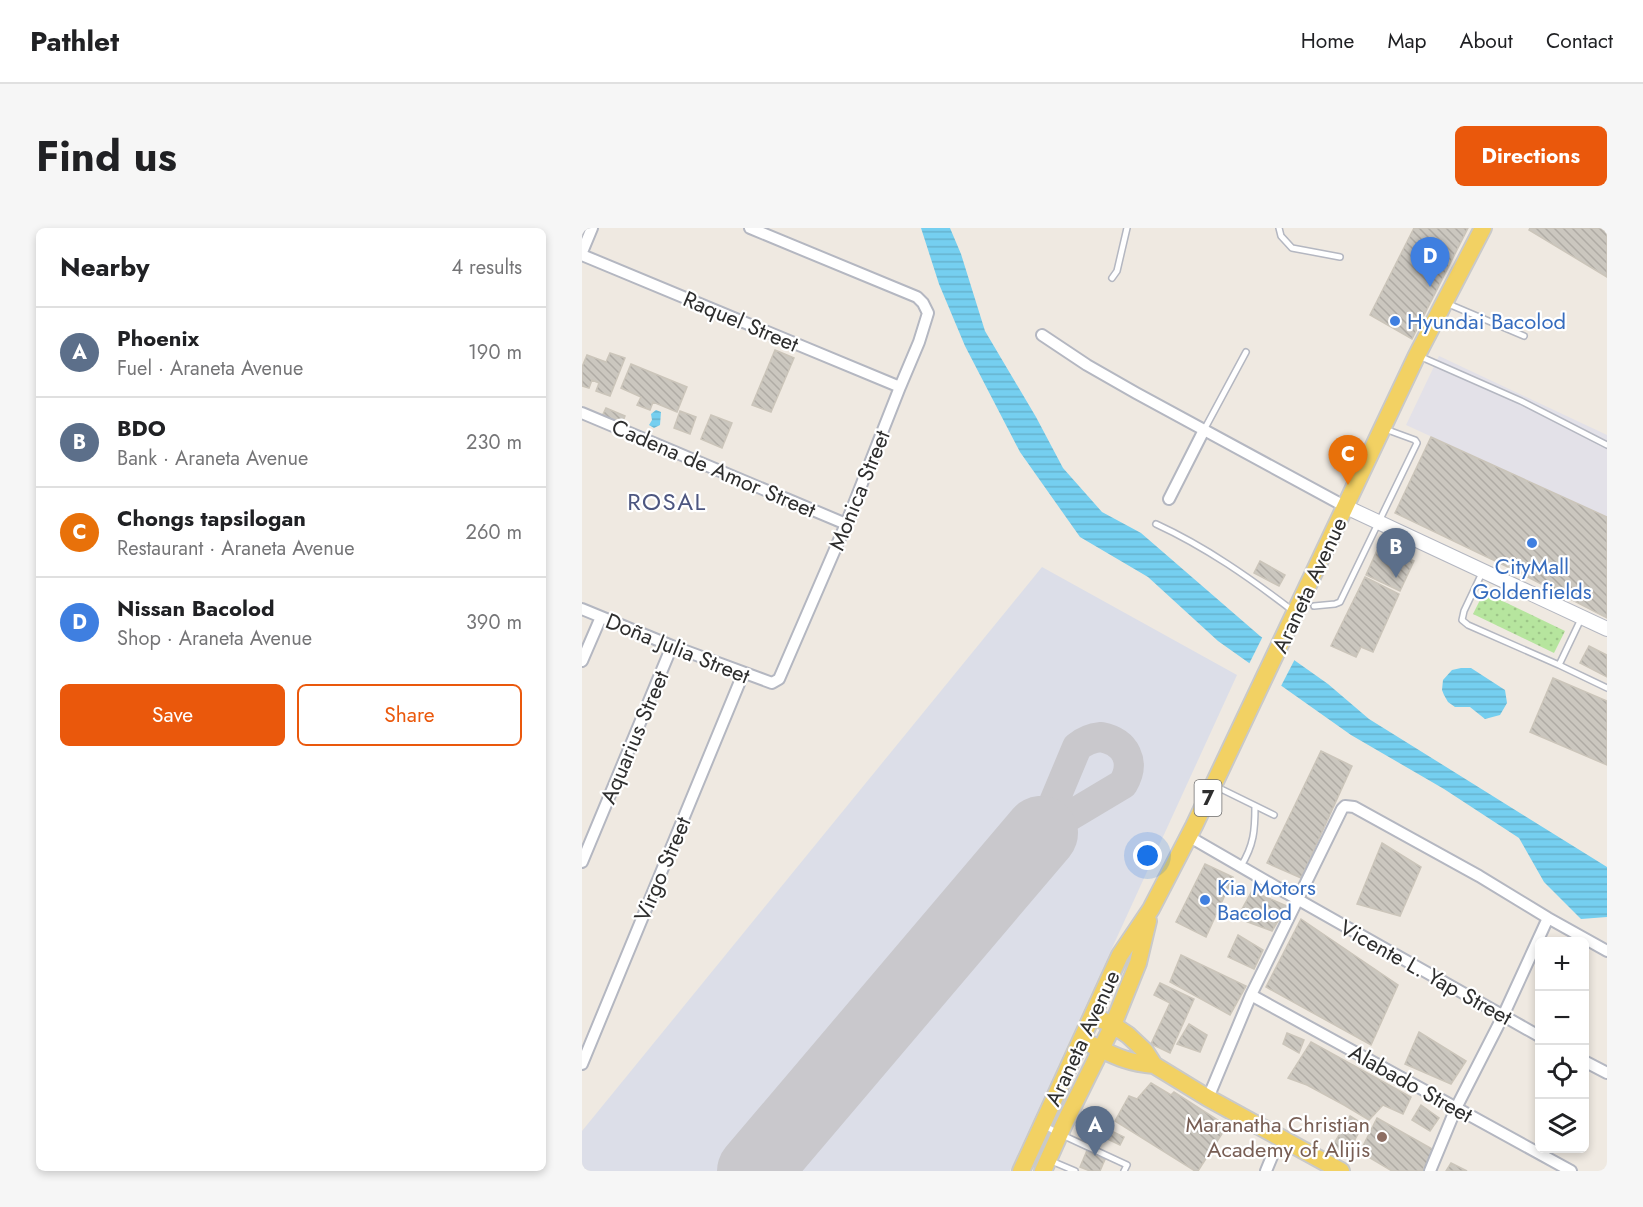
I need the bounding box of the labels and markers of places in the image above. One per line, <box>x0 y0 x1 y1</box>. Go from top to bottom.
pin: D <box>1410 238 1450 287</box>
place label: Hyundai Bacolod <box>1407 305 1566 337</box>
marker: Hyundai Bacolod <box>1388 314 1402 328</box>
pin: C <box>1328 436 1368 485</box>
pin: B <box>1376 528 1416 578</box>
marker: CityMall Goldenfields <box>1525 536 1539 550</box>
place label: CityMall Goldenfields <box>1472 550 1592 607</box>
place label: Kia Motors Bacolod <box>1217 871 1316 928</box>
marker: Kia Motors Bacolod <box>1198 893 1212 907</box>
pin: A <box>1076 1106 1114 1156</box>
place label: Maranatha Christian Academy of Alijis <box>1185 1108 1370 1165</box>
marker: Maranatha Christian Academy of Alijis <box>1375 1130 1389 1144</box>

